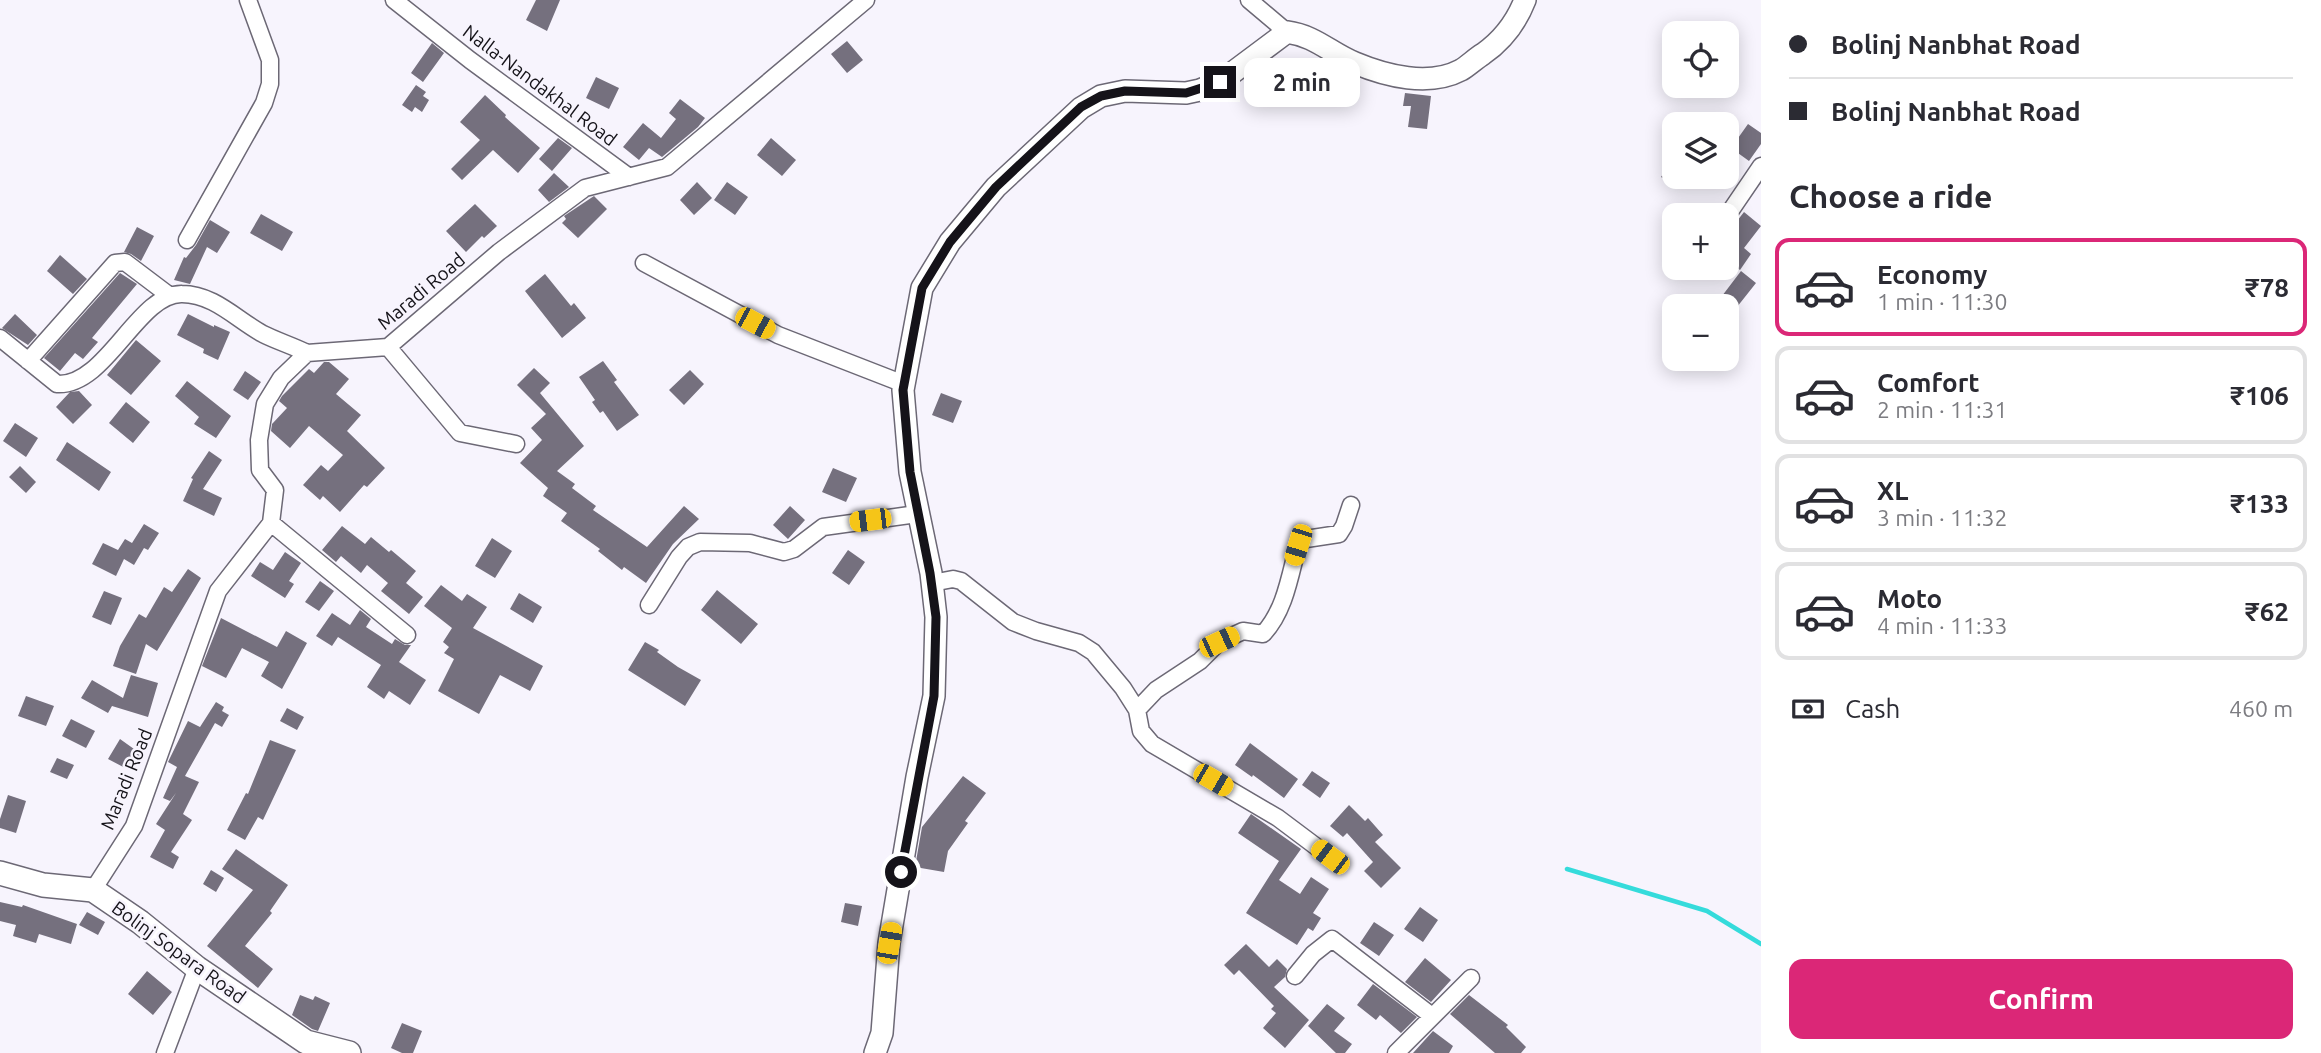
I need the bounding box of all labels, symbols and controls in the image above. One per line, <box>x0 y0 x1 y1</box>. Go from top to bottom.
street label: Nalla-Nandakhal Road <box>459 20 621 150</box>
map controls <box>1662 21 1739 371</box>
button: locate <box>1662 21 1739 98</box>
text: Bolinj Nanbhat Road <box>1831 30 2080 59</box>
callout: 2 min <box>1244 57 1360 106</box>
route end <box>1204 66 1236 98</box>
text: 2 min <box>1273 70 1331 95</box>
text: Bolinj Nanbhat Road <box>1831 97 2080 126</box>
button: layers <box>1662 112 1739 189</box>
text: Choose a ride <box>1789 178 1992 214</box>
button: + <box>1662 203 1739 280</box>
street label: Maradi Road <box>373 248 469 334</box>
icon: car <box>1793 256 1856 319</box>
text: Economy <box>1877 260 1987 289</box>
text: ₹78 <box>2245 273 2289 302</box>
text: 1 min · 11:30 <box>1877 289 2008 314</box>
button: − <box>1662 294 1739 371</box>
car <box>732 304 779 342</box>
icon: car <box>1793 364 1856 427</box>
text: Comfort <box>1877 368 1980 397</box>
text: ₹106 <box>2230 381 2289 410</box>
text: 2 min · 11:31 <box>1877 397 2008 422</box>
icon: car <box>1793 472 1856 535</box>
text: XL <box>1877 476 1908 505</box>
text: ₹133 <box>2230 489 2289 518</box>
text: 3 min · 11:32 <box>1877 505 2008 530</box>
car <box>848 507 893 533</box>
car <box>1282 522 1315 568</box>
icon: car <box>1793 580 1856 643</box>
text: Moto <box>1877 584 1942 613</box>
text: ₹62 <box>2245 597 2289 626</box>
text: 4 min · 11:33 <box>1877 613 2008 638</box>
car <box>1196 624 1243 660</box>
icon: cash <box>1789 690 1827 728</box>
text: Cash <box>1845 694 1900 723</box>
text: 460 m <box>2229 696 2293 721</box>
street label: Maradi Road <box>96 725 156 833</box>
car <box>1190 760 1237 800</box>
car <box>1307 836 1354 878</box>
route start <box>885 856 917 888</box>
street label: Bolinj Sopara Road <box>108 896 250 1008</box>
car <box>876 920 903 966</box>
button: Confirm <box>1789 959 2293 1039</box>

